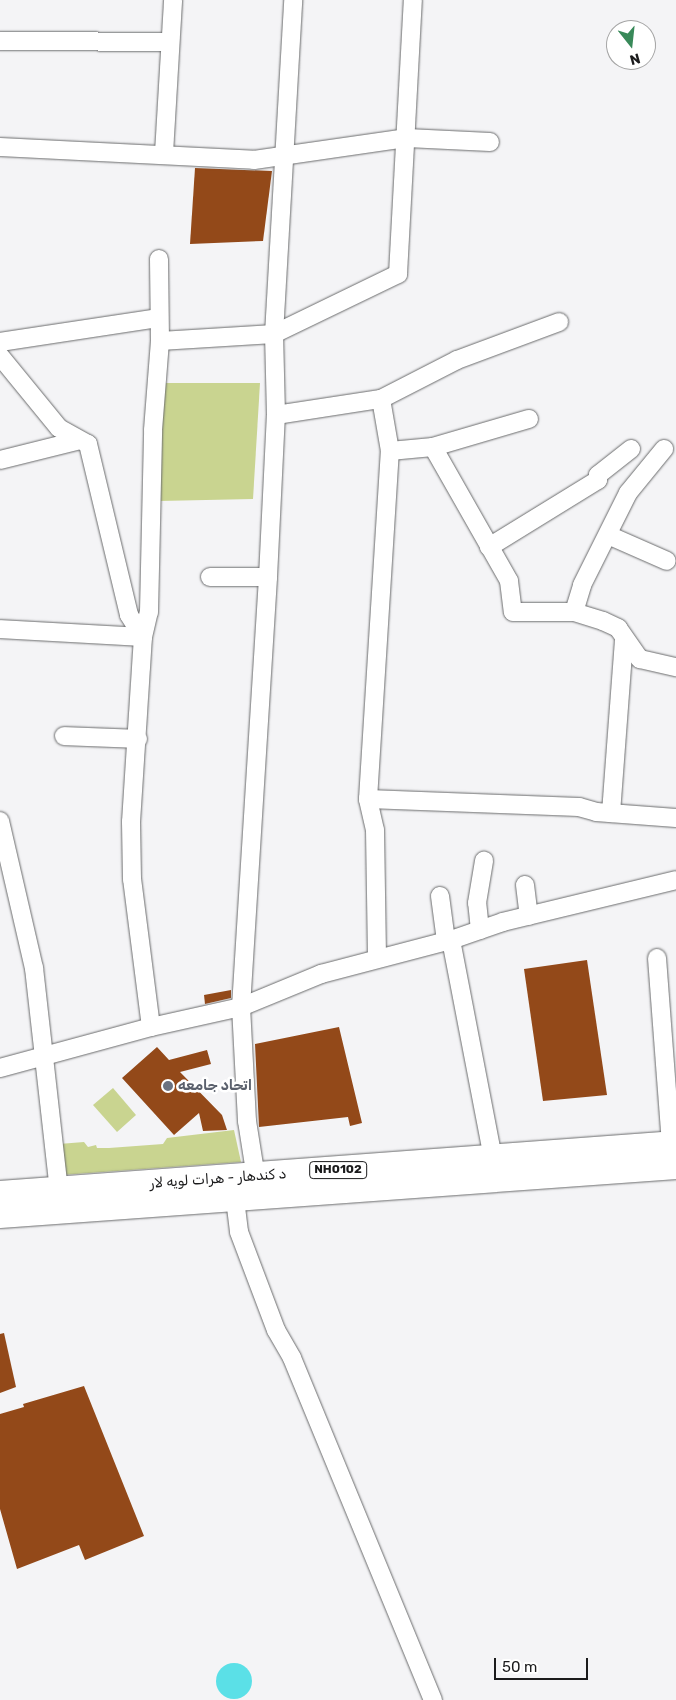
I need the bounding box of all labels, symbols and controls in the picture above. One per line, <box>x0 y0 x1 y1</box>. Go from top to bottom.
north arrow <box>606 20 656 70</box>
text: N <box>628 49 642 68</box>
place label: اتحاد جامعه <box>178 1078 252 1094</box>
marker: اتحاد جامعه <box>162 1080 174 1092</box>
road number: NH0102 <box>308 1160 368 1180</box>
street label: د کندهار - هرات لويه لار <box>149 1166 287 1192</box>
scale bar <box>496 1648 590 1680</box>
text: 50 m <box>502 1658 537 1676</box>

